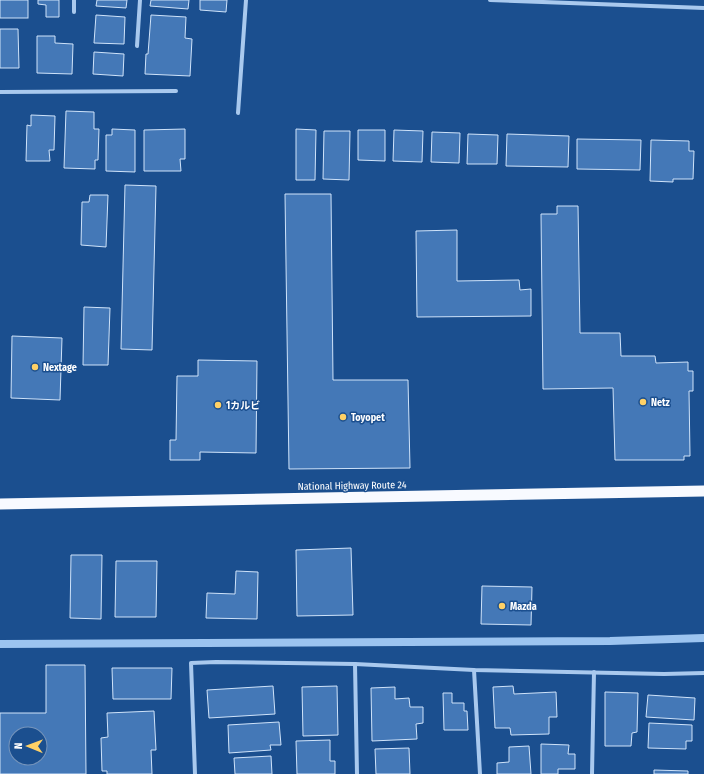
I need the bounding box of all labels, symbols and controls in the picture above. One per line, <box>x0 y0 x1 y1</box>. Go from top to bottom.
marker: Nextage <box>30 362 40 372</box>
place label: Nextage <box>43 362 77 374</box>
marker: Netz <box>638 397 648 407</box>
place label: Netz <box>651 397 671 409</box>
marker: 1カルビ <box>213 400 223 410</box>
place label: 1カルビ <box>226 400 260 412</box>
marker: Toyopet <box>338 412 348 422</box>
place label: Toyopet <box>351 412 385 424</box>
street label: National Highway Route 24 <box>297 479 407 493</box>
marker: Mazda <box>497 601 507 611</box>
place label: Mazda <box>510 601 537 613</box>
north arrow <box>8 726 48 766</box>
text: N <box>12 742 25 749</box>

